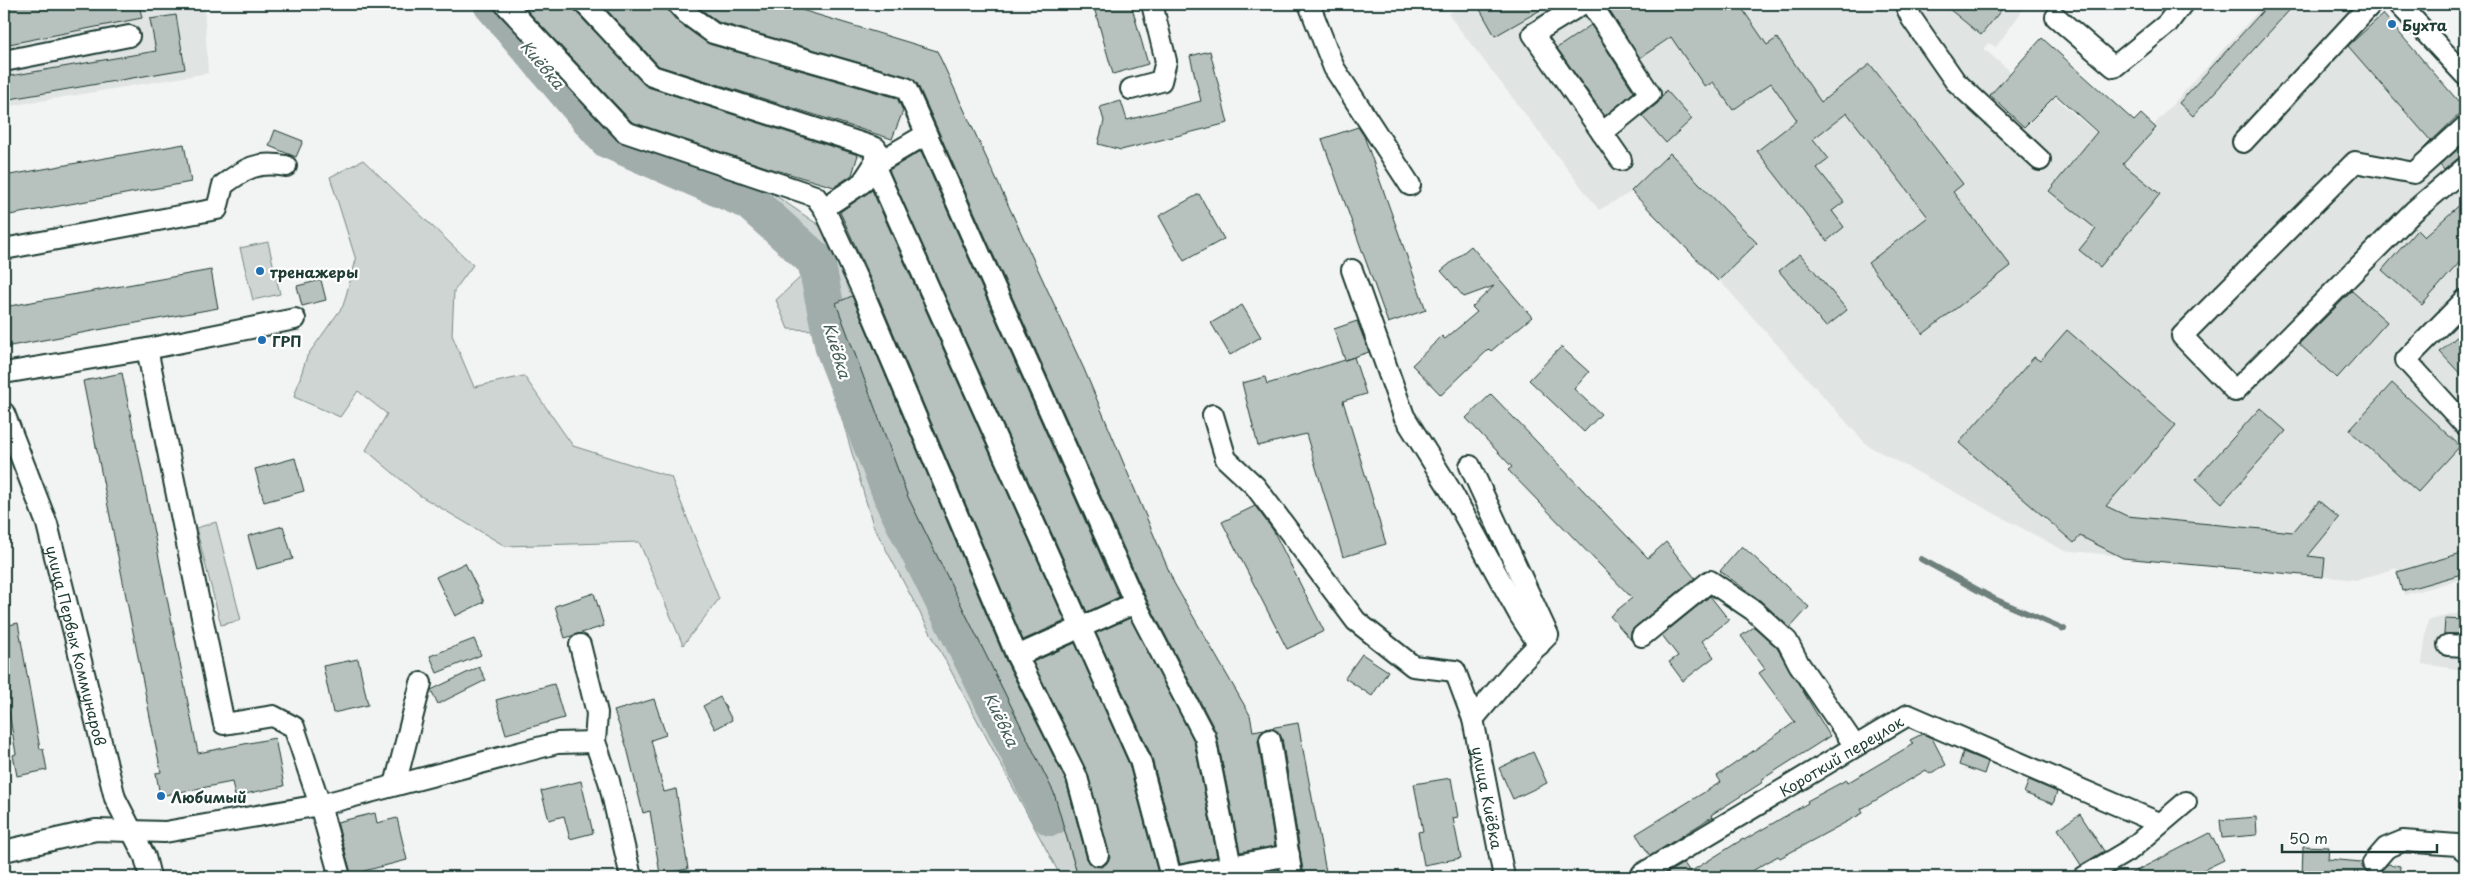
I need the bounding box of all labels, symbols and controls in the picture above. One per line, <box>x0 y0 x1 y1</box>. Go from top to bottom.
place label: Бухта <box>2402 13 2448 36</box>
marker: Бухта <box>2386 18 2398 30</box>
water label: Киёвка <box>515 34 571 94</box>
place label: тренажеры <box>270 260 358 283</box>
marker: тренажеры <box>254 265 266 277</box>
water label: Киёвка <box>818 319 858 382</box>
place label: ГРП <box>272 329 301 352</box>
marker: ГРП <box>256 334 268 346</box>
street label: улица Первых Коммунаров <box>41 543 113 748</box>
water label: Киёвка <box>979 688 1026 751</box>
street label: Короткий переулок <box>1774 709 1907 801</box>
street label: улица Киёвка <box>1467 744 1510 851</box>
place label: Любимый <box>171 785 247 808</box>
marker: Любимый <box>155 790 167 802</box>
scale bar <box>2282 821 2436 853</box>
text: 50 m <box>2289 826 2328 849</box>

